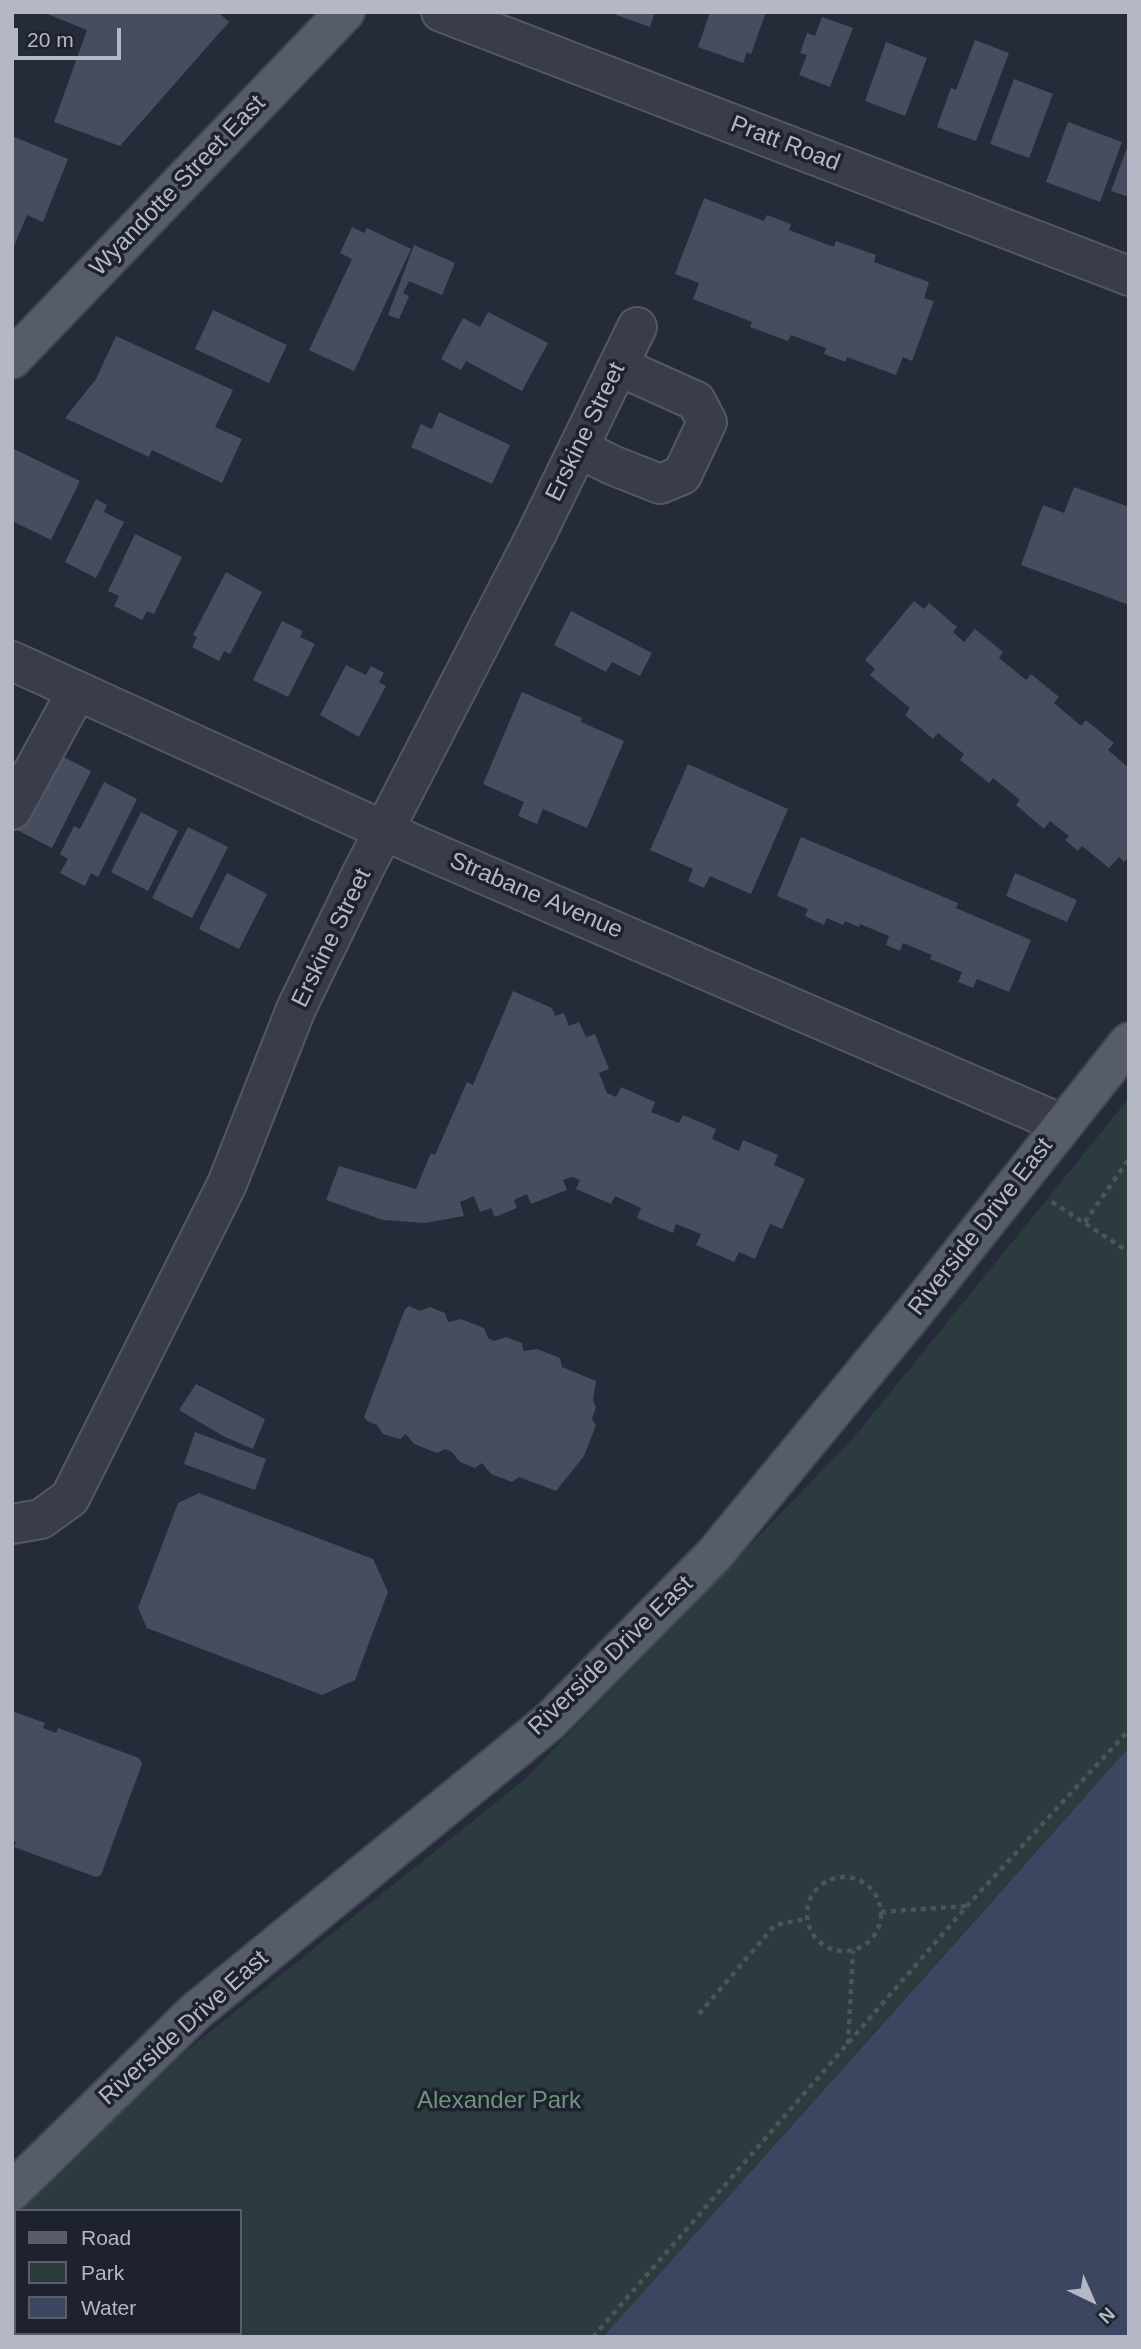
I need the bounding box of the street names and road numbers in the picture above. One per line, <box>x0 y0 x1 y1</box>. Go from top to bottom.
street label: Wyandotte Street East <box>84 90 272 282</box>
street label: Pratt Road <box>726 110 844 178</box>
street label: Erskine Street <box>540 358 632 506</box>
street label: Strabane Avenue <box>445 847 627 945</box>
street label: Erskine Street <box>286 864 378 1012</box>
street label: Riverside Drive East <box>903 1132 1059 1322</box>
street label: Riverside Drive East <box>523 1570 699 1742</box>
street label: Riverside Drive East <box>94 1945 274 2111</box>

